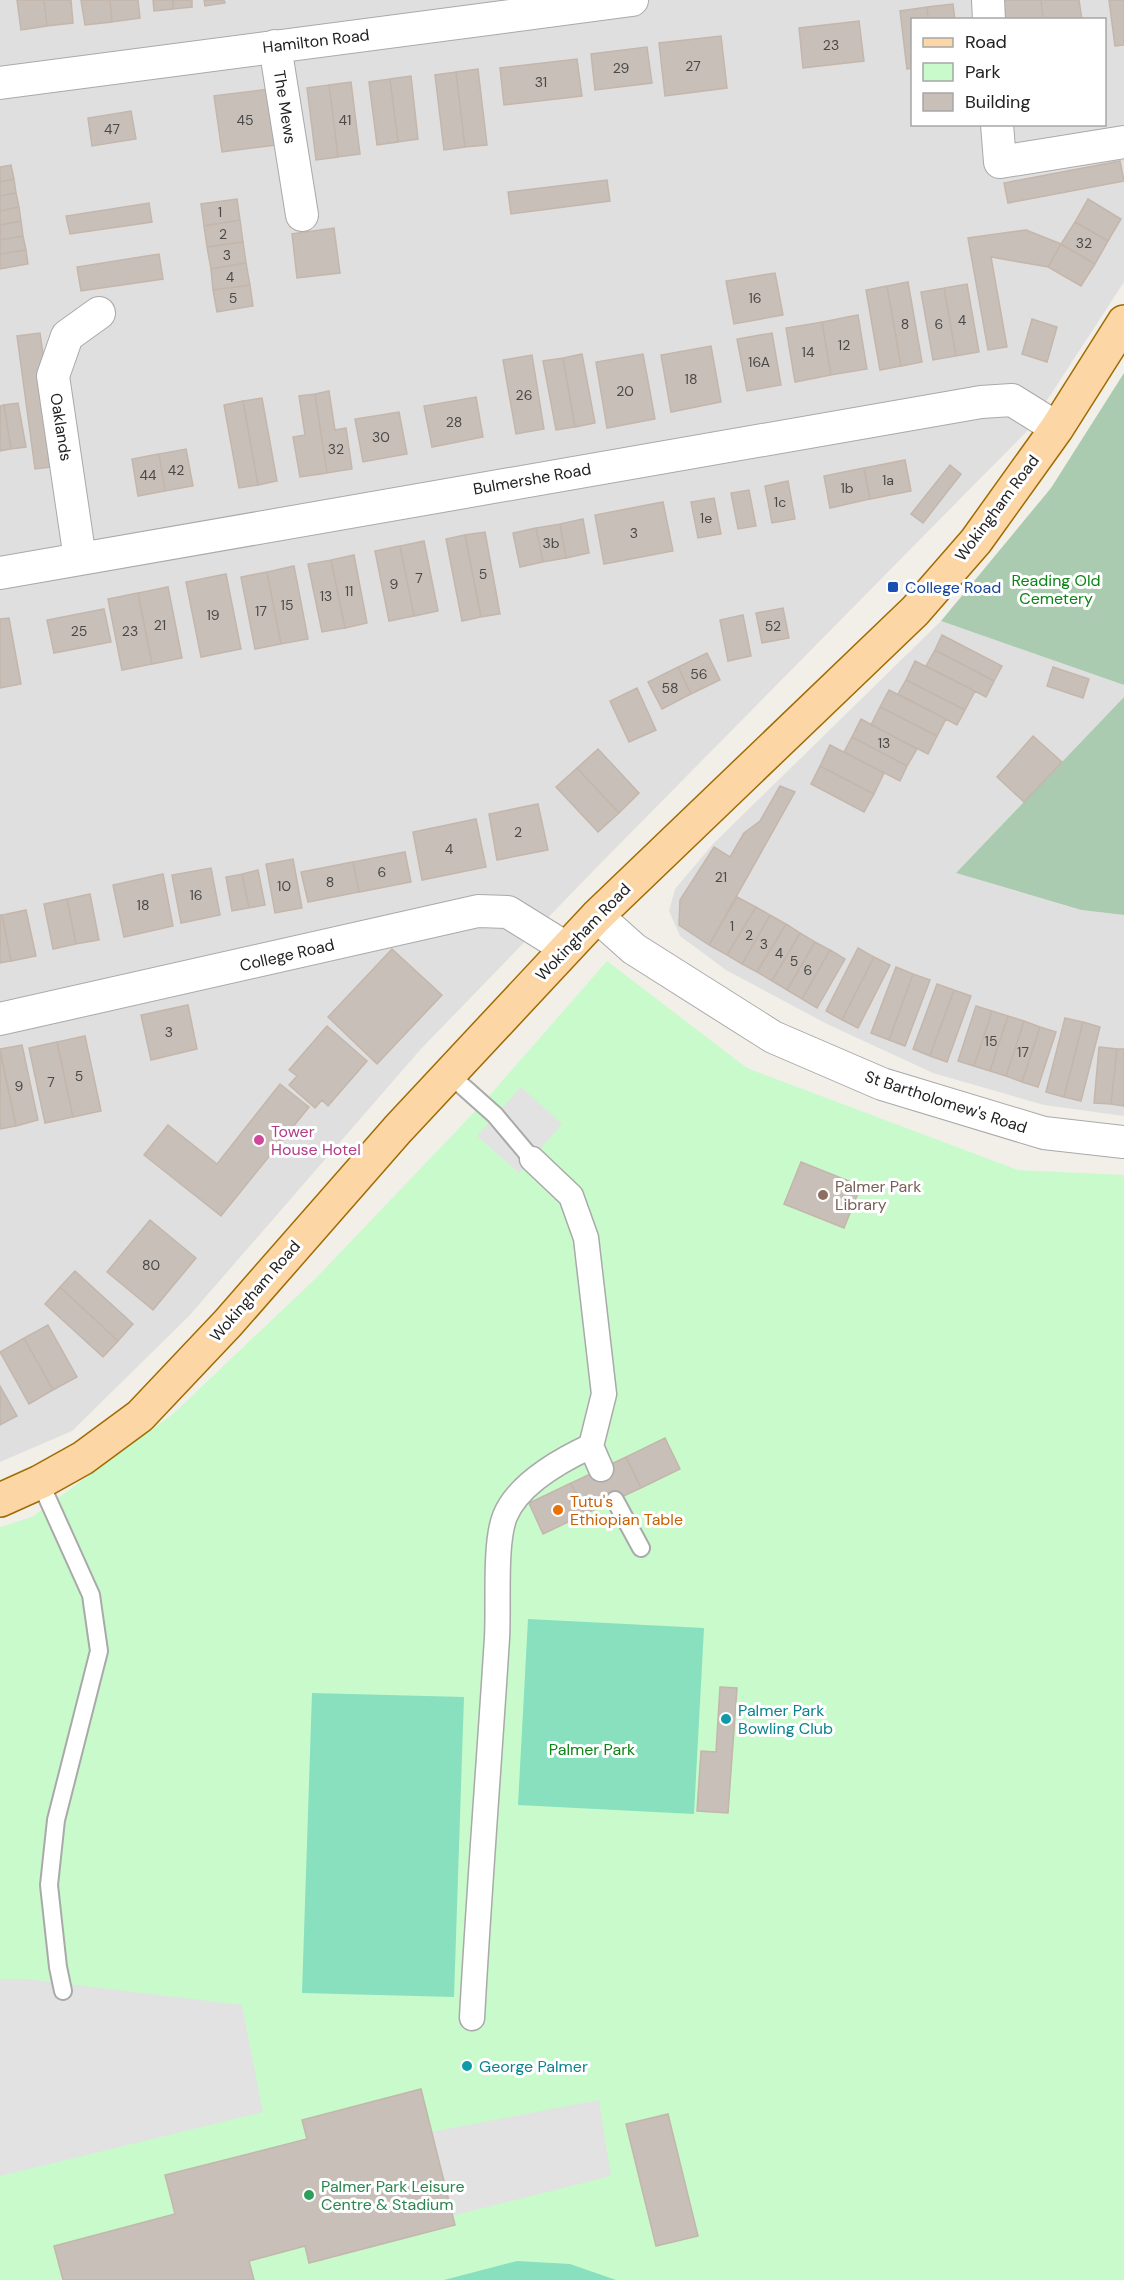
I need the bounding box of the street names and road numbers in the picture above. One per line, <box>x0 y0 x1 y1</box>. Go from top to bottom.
street label: Hamilton Road <box>261 24 371 58</box>
street label: The Mews <box>269 69 301 145</box>
street label: Oaklands <box>45 391 77 463</box>
street label: Wokingham Road <box>950 451 1044 565</box>
street label: Bulmershe Road <box>471 458 593 500</box>
street label: Wokingham Road <box>531 879 635 985</box>
street label: College Road <box>238 934 336 976</box>
street label: St Bartholomew's Road <box>862 1066 1030 1138</box>
street label: Wokingham Road <box>205 1236 305 1346</box>

